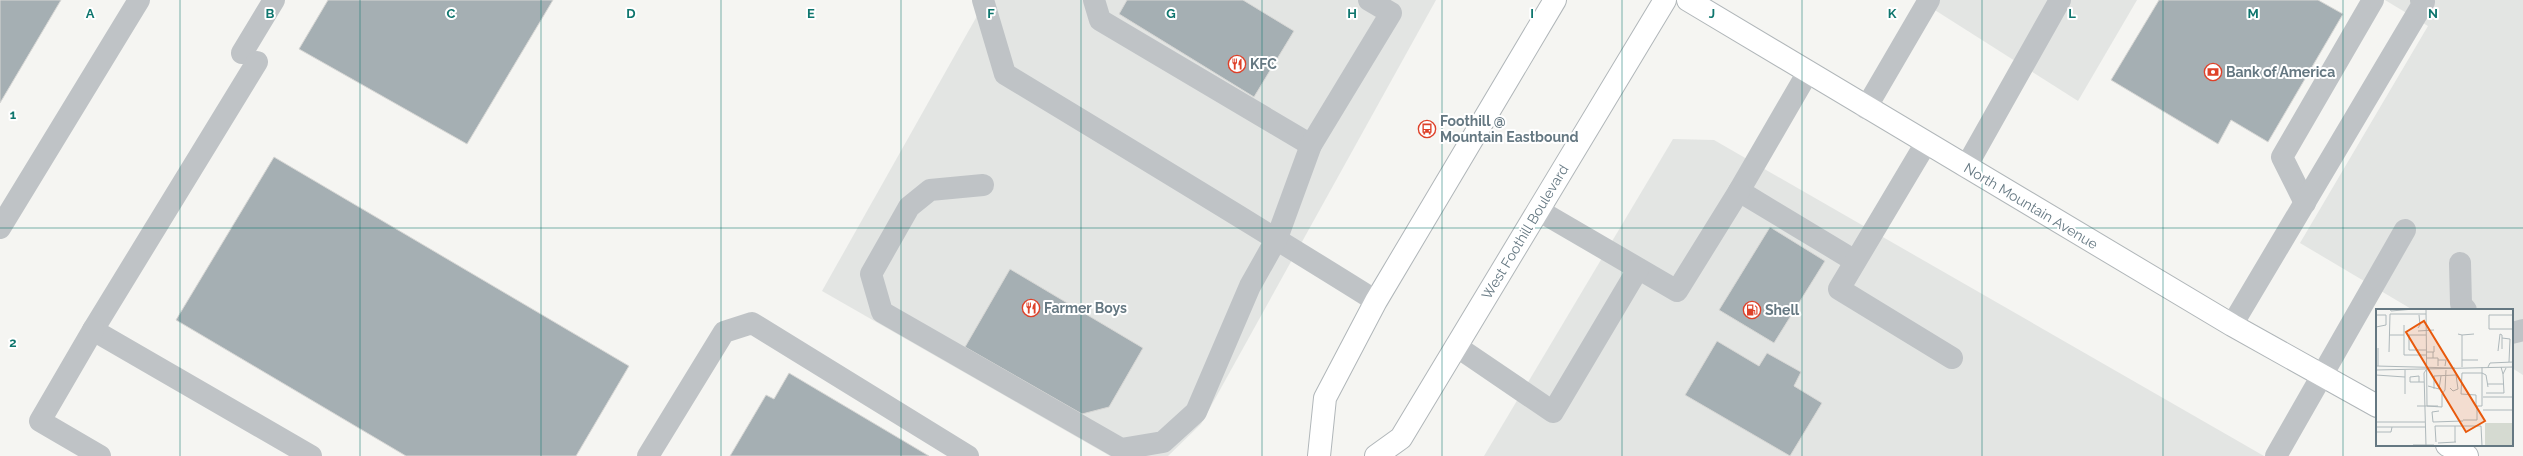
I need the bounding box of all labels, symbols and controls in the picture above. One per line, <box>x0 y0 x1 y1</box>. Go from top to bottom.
text: A <box>86 6 95 21</box>
text: B <box>266 6 275 21</box>
text: C <box>447 6 456 21</box>
text: D <box>626 6 636 21</box>
text: E <box>807 6 815 21</box>
text: F <box>987 6 995 21</box>
text: G <box>1166 6 1176 21</box>
text: H <box>1347 6 1357 21</box>
text: I <box>1530 6 1534 21</box>
text: J <box>1709 6 1715 21</box>
text: K <box>1888 6 1897 21</box>
text: L <box>2068 6 2076 21</box>
text: M <box>2247 6 2259 21</box>
text: N <box>2428 6 2438 21</box>
restaurant icon: KFC <box>1227 54 1247 74</box>
place label: KFC <box>1250 56 1277 72</box>
bank icon: Bank of America <box>2203 62 2223 82</box>
place label: Bank of America <box>2226 64 2335 80</box>
text: 1 <box>10 107 17 122</box>
place label: Foothill @ Mountain Eastbound <box>1440 113 1579 145</box>
bus stop icon: Foothill @ Mountain Eastbound <box>1417 119 1437 139</box>
street label: North Mountain Avenue <box>1961 160 2101 252</box>
street label: West Foothill Boulevard <box>1478 162 1572 302</box>
restaurant icon: Farmer Boys <box>1021 298 1041 318</box>
place label: Farmer Boys <box>1044 300 1127 316</box>
fuel station icon: Shell <box>1742 300 1762 320</box>
place label: Shell <box>1765 302 1800 318</box>
inset map <box>2376 309 2513 446</box>
text: 2 <box>9 335 17 350</box>

